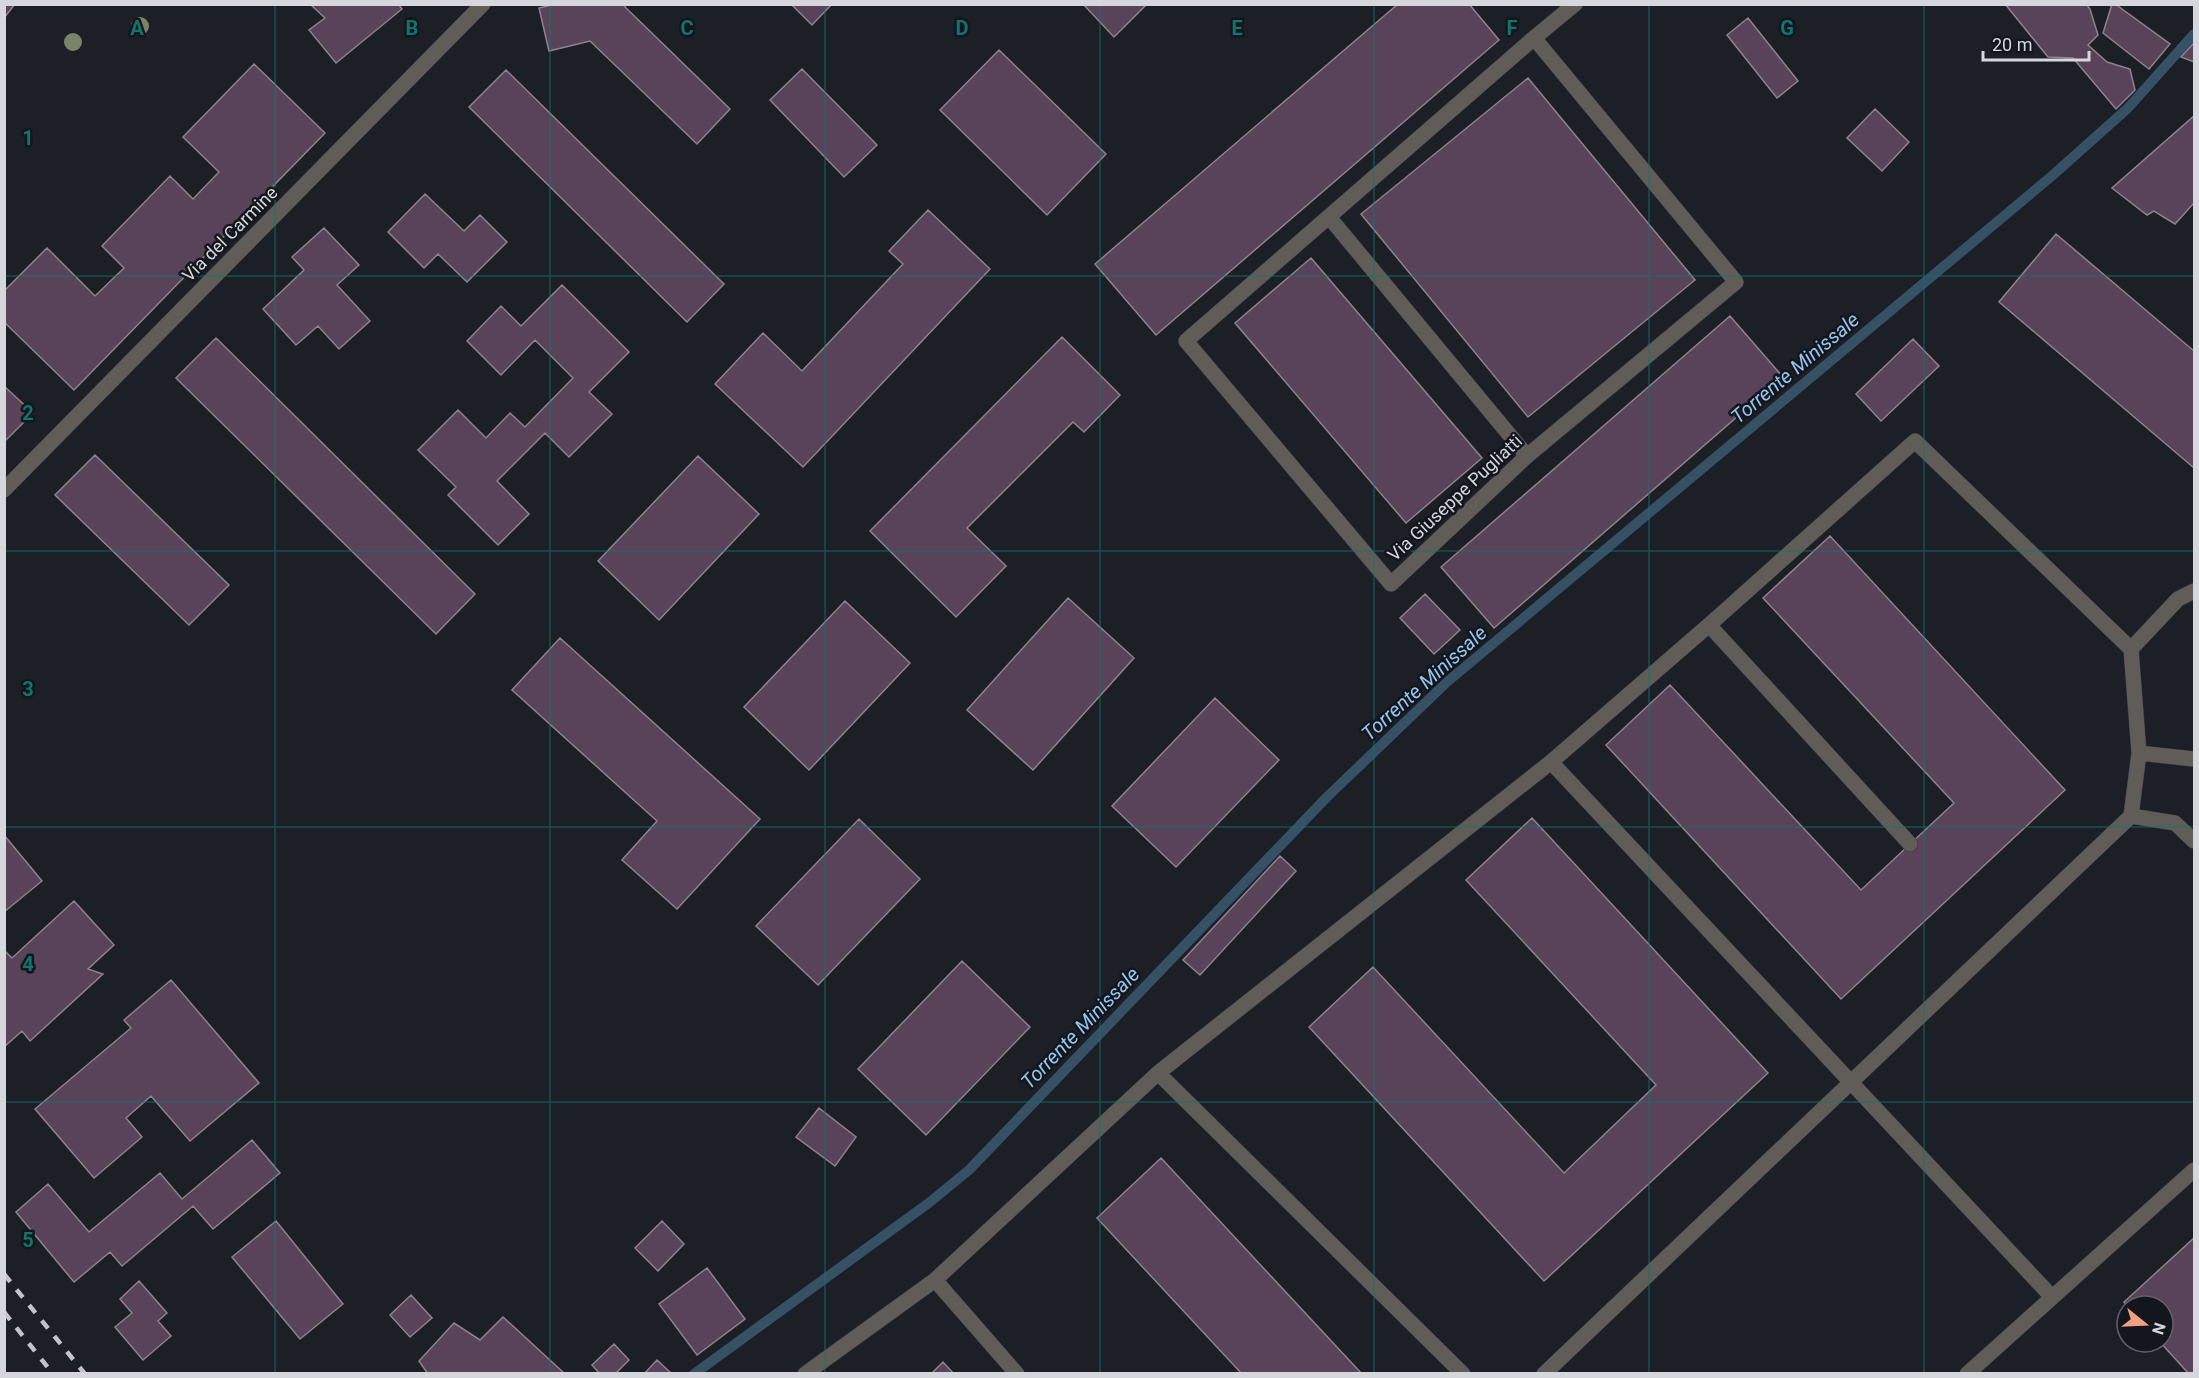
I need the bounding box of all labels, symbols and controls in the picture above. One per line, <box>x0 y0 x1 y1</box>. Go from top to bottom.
text: A <box>130 16 144 40</box>
text: B <box>406 16 418 40</box>
text: C <box>680 16 694 40</box>
text: D <box>956 16 969 40</box>
text: E <box>1231 16 1243 40</box>
text: F <box>1507 16 1518 40</box>
text: G <box>1780 16 1794 40</box>
scale bar <box>1983 24 2090 62</box>
text: 20 m <box>1992 34 2032 55</box>
text: 1 <box>22 126 34 150</box>
street label: Via del Carmine <box>178 182 282 286</box>
water label: Torrente Minissale <box>1726 307 1864 429</box>
text: 2 <box>22 401 34 425</box>
street label: Via Giuseppe Pugliatti <box>1383 430 1526 565</box>
water label: Torrente Minissale <box>1357 621 1491 745</box>
text: 3 <box>22 677 34 701</box>
text: 4 <box>22 952 34 976</box>
water label: Torrente Minissale <box>1016 962 1144 1094</box>
text: 5 <box>22 1228 34 1252</box>
north arrow <box>2115 1294 2175 1354</box>
text: N <box>2148 1320 2170 1337</box>

